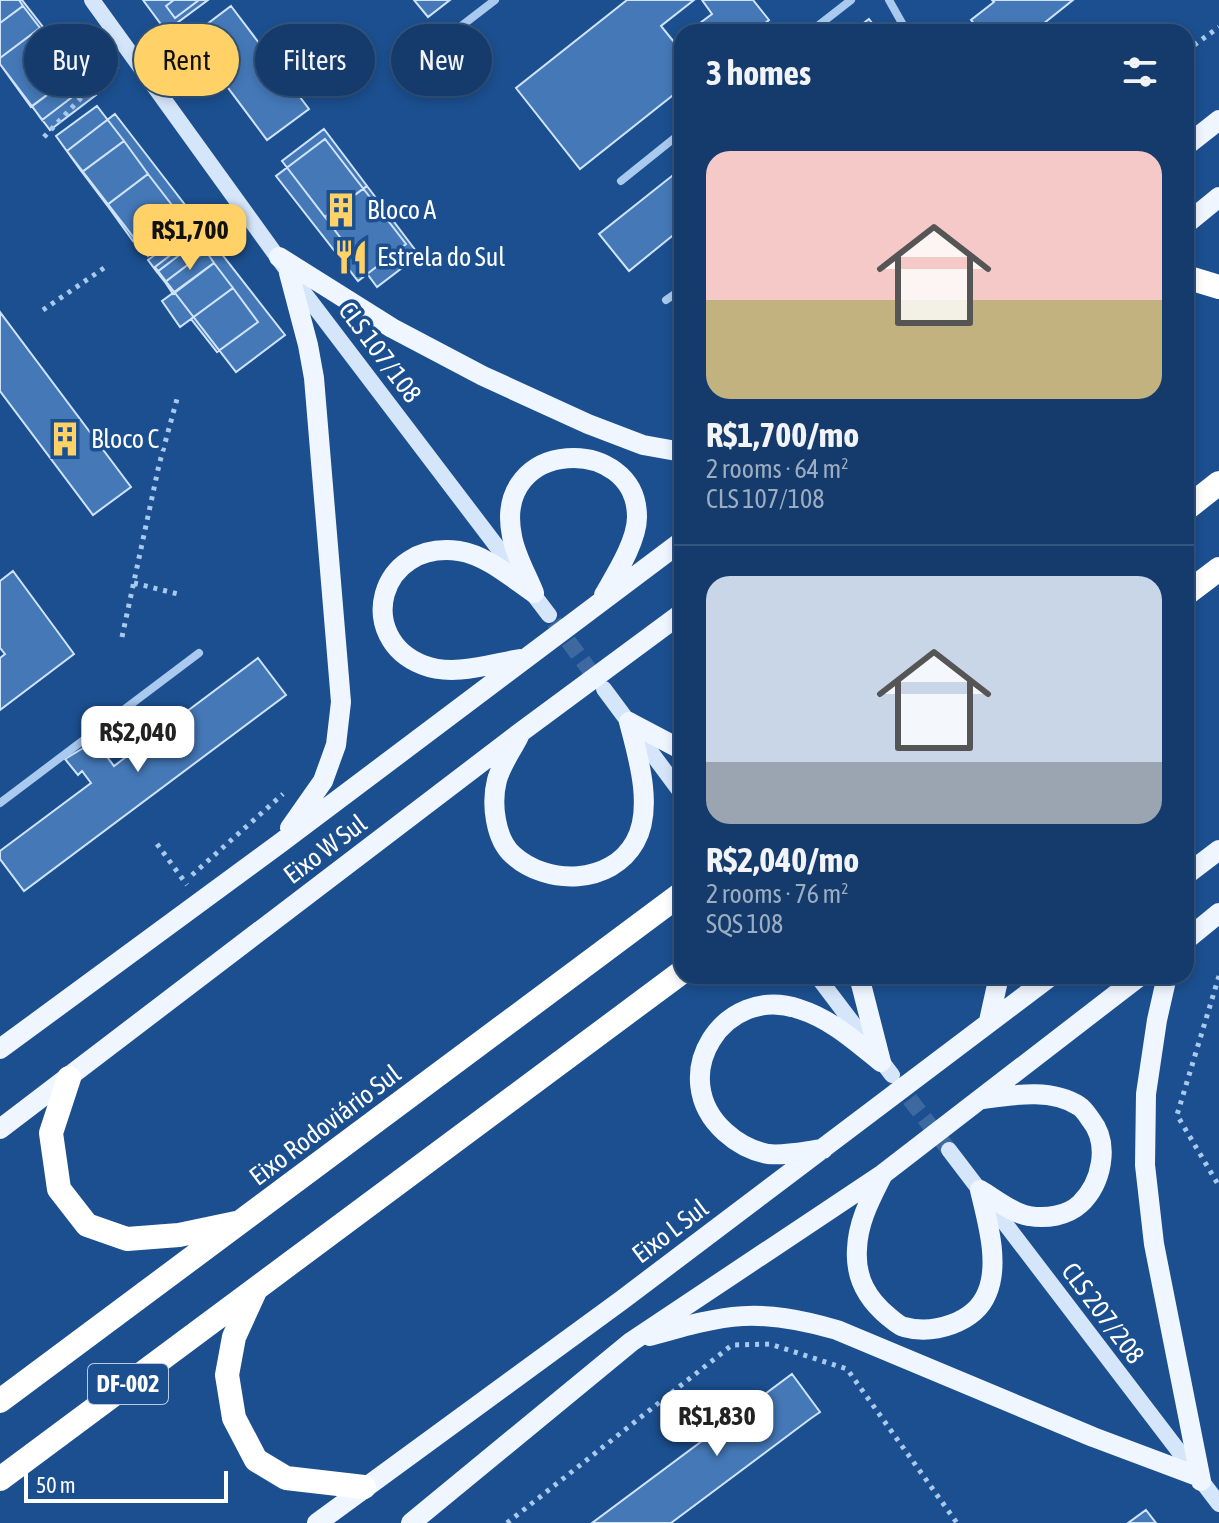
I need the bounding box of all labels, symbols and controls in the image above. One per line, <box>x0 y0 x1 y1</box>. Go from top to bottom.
chip: Buy <box>24 24 118 96</box>
chip: Rent <box>134 24 239 96</box>
chip: Filters <box>255 24 375 96</box>
chip: New <box>391 24 492 96</box>
icon: filters <box>1118 50 1162 94</box>
text: 3 homes <box>706 53 811 92</box>
building icon: Bloco A <box>322 191 360 229</box>
place label: Bloco A <box>367 195 437 225</box>
icon: home <box>862 203 1006 347</box>
pin: R$1,700 <box>116 204 264 272</box>
text: R$1,700 <box>151 215 229 245</box>
restaurant icon: Estrela do Sul <box>332 238 370 276</box>
place label: Estrela do Sul <box>377 242 505 272</box>
street label: CLS 107/108 <box>332 296 428 408</box>
text: R$1,700/mo <box>706 415 859 454</box>
building icon: Bloco C <box>46 420 84 458</box>
place label: Bloco C <box>91 424 160 454</box>
text: 2 rooms · 64 m² <box>706 454 848 484</box>
text: CLS 107/108 <box>706 484 824 514</box>
icon: home <box>862 628 1006 772</box>
pin: R$2,040 <box>64 706 212 774</box>
text: R$2,040 <box>99 717 177 747</box>
street label: Eixo W Sul <box>278 808 372 890</box>
text: R$2,040/mo <box>706 840 859 879</box>
text: 2 rooms · 76 m² <box>706 879 848 909</box>
text: SQS 108 <box>706 909 783 939</box>
street label: Eixo Rodoviário Sul <box>244 1058 406 1191</box>
street label: Eixo L Sul <box>626 1193 714 1269</box>
street label: CLS 207/208 <box>1055 1257 1151 1369</box>
road number: DF-002 <box>88 1364 168 1404</box>
pin: R$1,830 <box>643 1390 791 1458</box>
text: R$1,830 <box>678 1401 756 1431</box>
scale bar <box>24 1467 228 1503</box>
text: 50 m <box>36 1472 76 1498</box>

